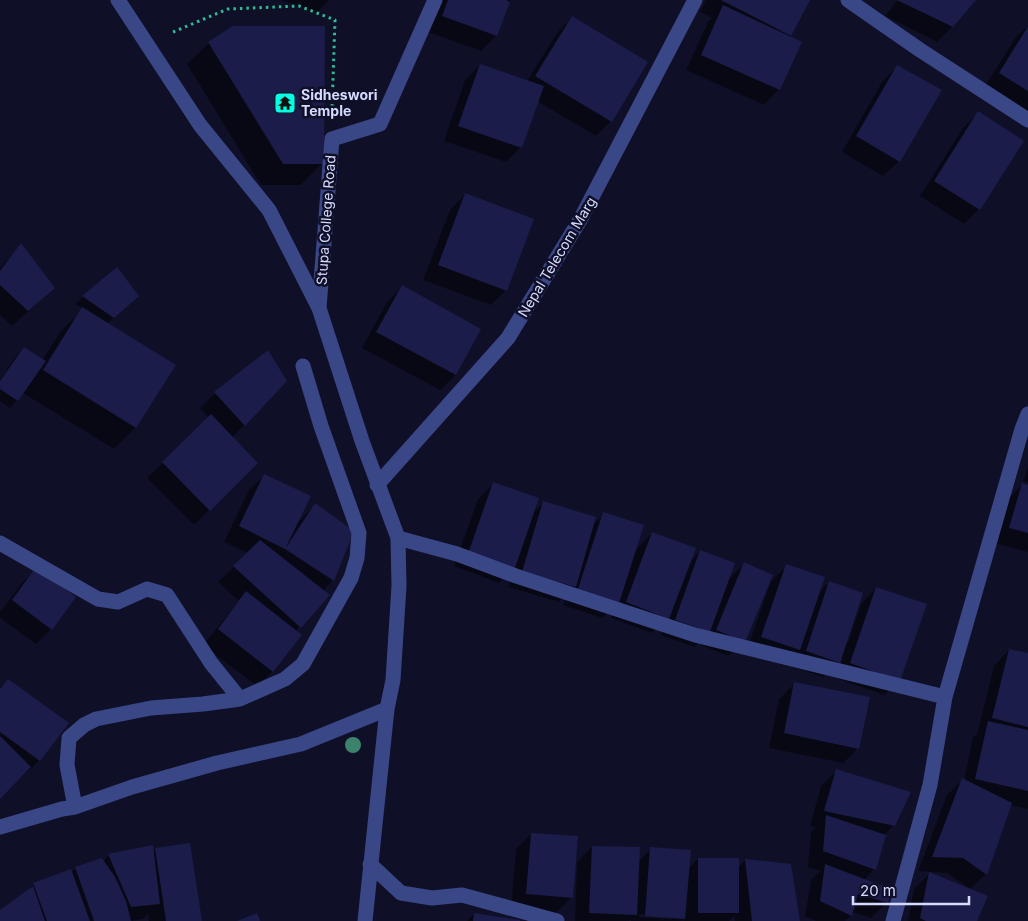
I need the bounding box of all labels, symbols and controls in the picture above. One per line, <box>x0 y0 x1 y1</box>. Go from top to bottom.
place label: Sidheswori Temple <box>301 86 378 119</box>
temple icon: Sidheswori Temple <box>273 91 297 115</box>
street label: Stupa College Road <box>312 154 339 286</box>
street label: Nepal Telecom Marg <box>514 194 599 320</box>
scale bar <box>853 874 969 906</box>
text: 20 m <box>860 881 896 900</box>

